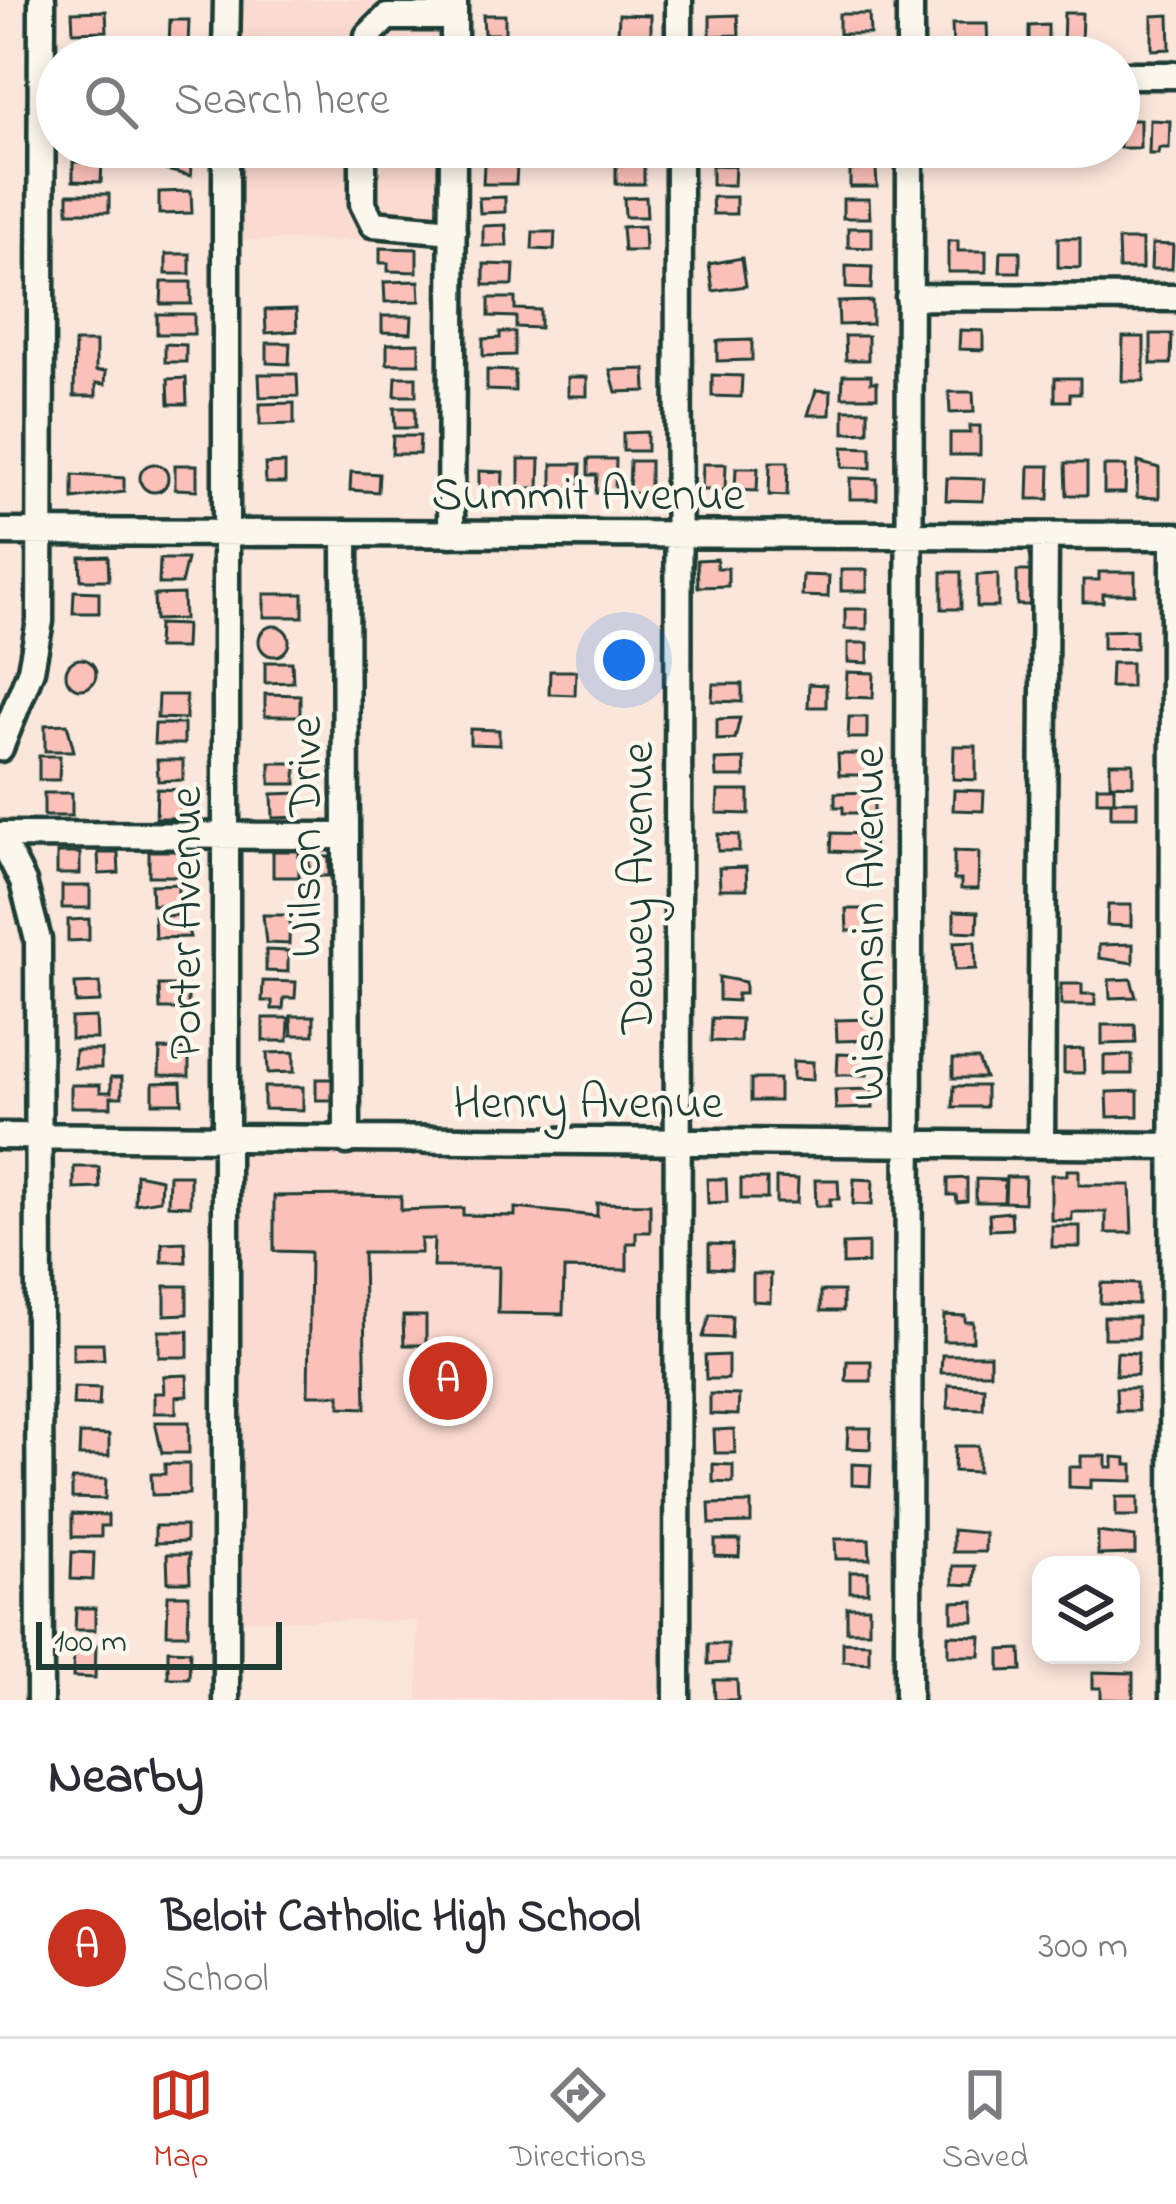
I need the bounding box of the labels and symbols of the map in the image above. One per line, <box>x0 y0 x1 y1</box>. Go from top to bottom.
street label: Summit Avenue <box>432 462 745 532</box>
your location <box>594 630 654 690</box>
street label: Wilson Drive <box>273 716 343 958</box>
street label: Dewey Avenue <box>605 742 675 1035</box>
street label: Wisconsin Avenue <box>836 746 906 1101</box>
street label: Porter Avenue <box>153 786 223 1059</box>
street label: Henry Avenue <box>453 1070 724 1140</box>
pin: A <box>409 1336 487 1426</box>
scale bar <box>36 1616 282 1669</box>

